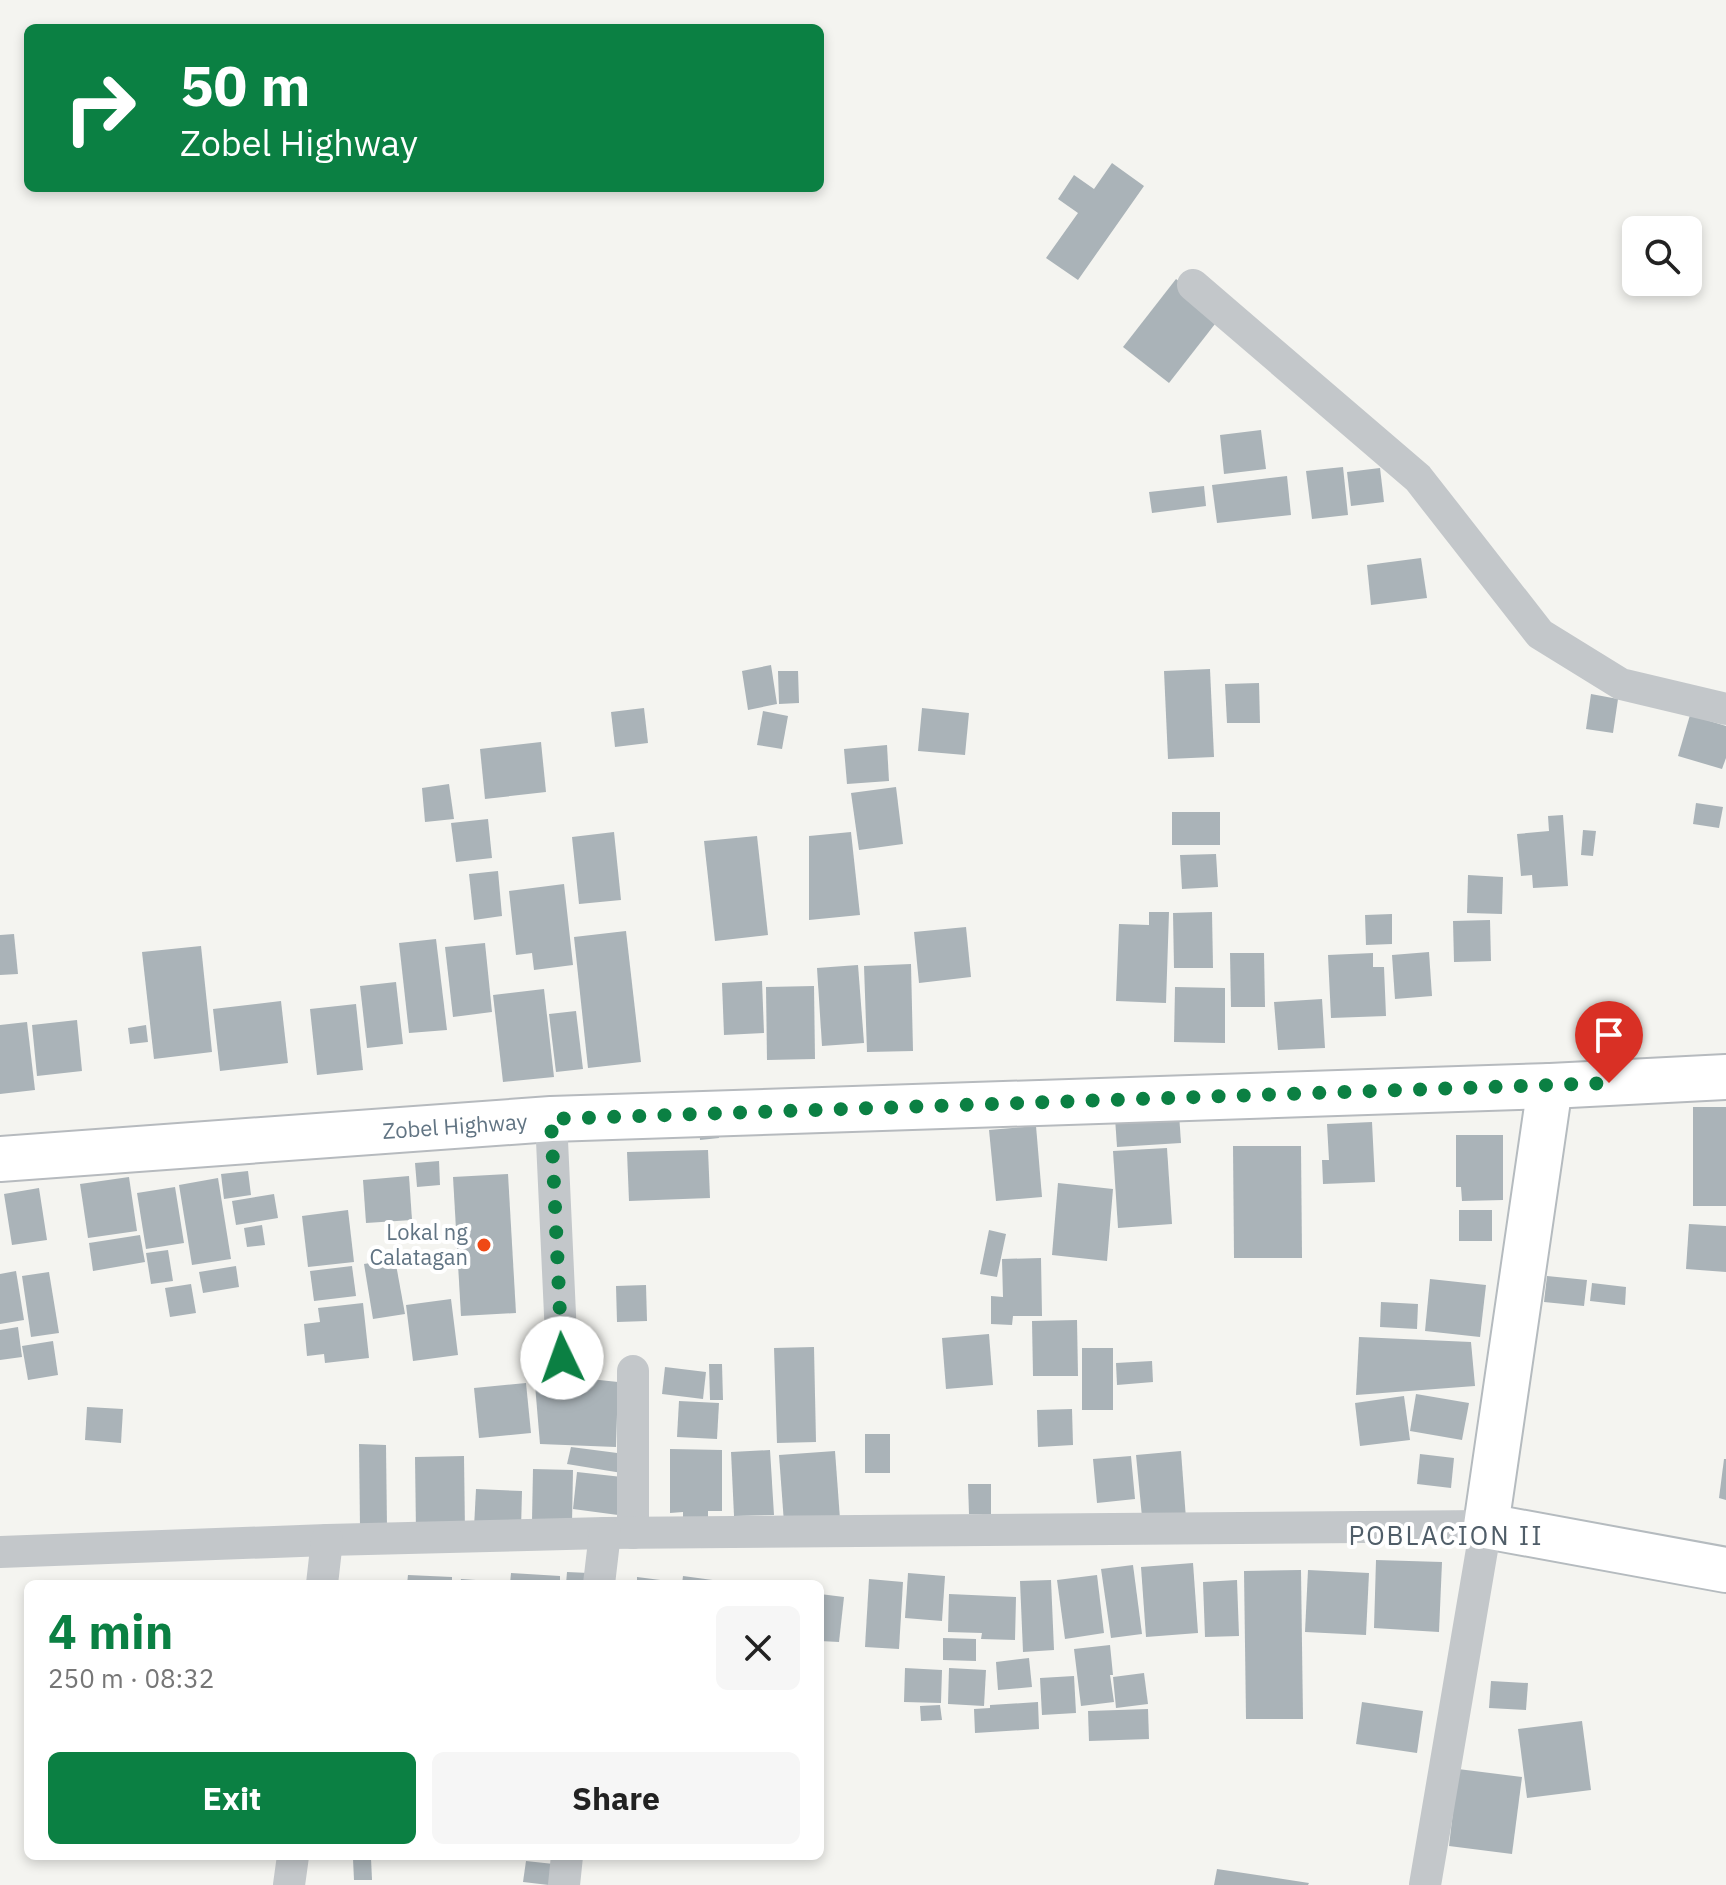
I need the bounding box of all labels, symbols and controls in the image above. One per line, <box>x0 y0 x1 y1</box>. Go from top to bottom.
text: 50 m <box>180 49 310 121</box>
icon: right <box>48 56 152 160</box>
text: Zobel Highway <box>180 119 418 166</box>
map controls <box>1622 216 1702 296</box>
button: search <box>1622 216 1702 296</box>
pin <box>1575 1001 1643 1083</box>
icon: arrive <box>1587 1013 1631 1057</box>
street label: Zobel Highway <box>381 1106 528 1145</box>
place label: Lokal ng Calatagan <box>370 1217 468 1271</box>
marker: Lokal ng Calatagan <box>475 1236 493 1254</box>
position arrow <box>520 1316 604 1400</box>
district label: POBLACION II <box>1348 1518 1544 1552</box>
text: 4 min <box>48 1600 173 1662</box>
button: close <box>716 1606 800 1690</box>
text: 250 m · 08:32 <box>48 1661 214 1695</box>
button: Exit <box>48 1752 416 1844</box>
button: Share <box>432 1752 800 1844</box>

